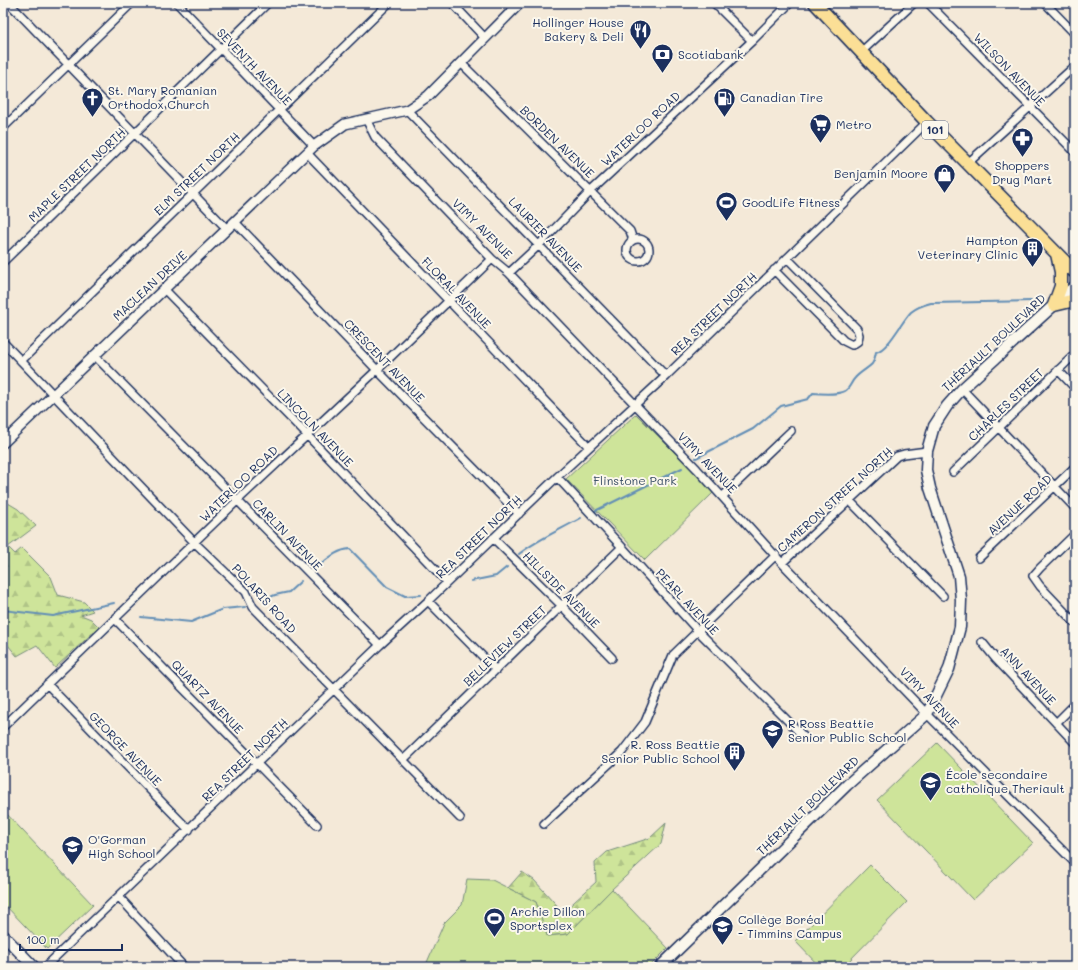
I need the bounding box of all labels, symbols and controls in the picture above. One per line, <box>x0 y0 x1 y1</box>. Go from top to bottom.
place label: Hollinger House Bakery & Deli <box>532 14 624 44</box>
restaurant icon: Hollinger House Bakery & Deli <box>627 17 653 50</box>
street label: SEVENTH AVENUE <box>214 24 296 108</box>
street label: WILSON AVENUE <box>971 29 1049 109</box>
bank icon: Scotiabank <box>650 42 676 75</box>
place label: Scotiabank <box>678 46 744 62</box>
place label: St. Mary Romanian Orthodox Church <box>108 82 217 112</box>
church icon: St. Mary Romanian Orthodox Church <box>80 85 106 118</box>
fuel station icon: Canadian Tire <box>712 85 738 118</box>
street label: WATERLOO ROAD <box>597 87 683 169</box>
place label: Canadian Tire <box>740 89 823 105</box>
street label: BORDEN AVENUE <box>517 102 598 181</box>
supermarket icon: Metro <box>807 112 833 145</box>
place label: Metro <box>836 116 871 132</box>
road number: 101 <box>922 121 948 139</box>
street label: MAPLE STREET NORTH <box>24 124 128 225</box>
pharmacy icon: Shoppers Drug Mart <box>1009 126 1035 159</box>
street label: ELM STREET NORTH <box>150 128 243 218</box>
place label: Shoppers Drug Mart <box>992 157 1052 187</box>
shop icon: Benjamin Moore <box>931 161 957 194</box>
place label: Benjamin Moore <box>834 165 928 181</box>
sports icon: GoodLife Fitness <box>713 190 739 223</box>
street label: LAURIER AVENUE <box>506 193 586 275</box>
place label: GoodLife Fitness <box>742 194 840 210</box>
street label: VIMY AVENUE <box>449 195 516 262</box>
place label: Hampton Veterinary Clinic <box>918 232 1018 262</box>
building icon: Hampton Veterinary Clinic <box>1020 235 1046 268</box>
street label: MACLEAN DRIVE <box>109 247 190 324</box>
street label: FLORAL AVENUE <box>418 253 495 332</box>
street label: REA STREET NORTH <box>667 268 760 358</box>
street label: THÉRIAULT BOULEVARD <box>938 290 1049 395</box>
street label: CRESCENT AVENUE <box>341 315 429 405</box>
street label: CHARLES STREET <box>964 364 1047 444</box>
street label: LINCOLN AVENUE <box>274 385 357 470</box>
street label: VIMY AVENUE <box>674 428 741 496</box>
street label: WATERLOO ROAD <box>196 442 281 525</box>
street label: CAMERON STREET NORTH <box>773 443 895 555</box>
street label: AVENUE ROAD <box>984 470 1055 538</box>
park label: Flinstone Park <box>593 472 677 488</box>
street label: REA STREET NORTH <box>432 491 525 581</box>
street label: CARLIN AVENUE <box>249 495 326 574</box>
street label: HILLSIDE AVENUE <box>520 547 604 631</box>
street label: POLARIS ROAD <box>229 560 300 637</box>
street label: PEARL AVENUE <box>653 565 723 638</box>
street label: BELLEVIEW STREET <box>459 601 550 689</box>
street label: ANN AVENUE <box>997 643 1060 708</box>
street label: QUARTZ AVENUE <box>168 656 247 737</box>
street label: VIMY AVENUE <box>896 663 963 731</box>
street label: GEORGE AVENUE <box>86 708 165 789</box>
street label: REA STREET NORTH <box>198 714 291 804</box>
place label: R Ross Beattie Senior Public School <box>788 715 906 745</box>
school or university icon: R Ross Beattie Senior Public School <box>760 718 786 751</box>
place label: R. Ross Beattie Senior Public School <box>602 736 720 766</box>
building icon: R. Ross Beattie Senior Public School <box>722 739 748 772</box>
street label: THÉRIAULT BOULEVARD <box>753 752 862 858</box>
place label: École secondaire catholique Theriault <box>946 766 1065 796</box>
school or university icon: École secondaire catholique Theriault <box>917 769 943 802</box>
place label: O'Gorman High School <box>88 831 156 861</box>
school or university icon: O'Gorman High School <box>59 834 85 867</box>
place label: Archie Dillon Sportsplex <box>510 903 585 933</box>
sports icon: Archie Dillon Sportsplex <box>481 906 507 939</box>
place label: Collège Boréal - Timmins Campus <box>738 911 842 941</box>
school or university icon: Collège Boréal - Timmins Campus <box>709 914 735 947</box>
scale bar <box>20 926 122 952</box>
text: 100 m <box>26 931 60 947</box>

